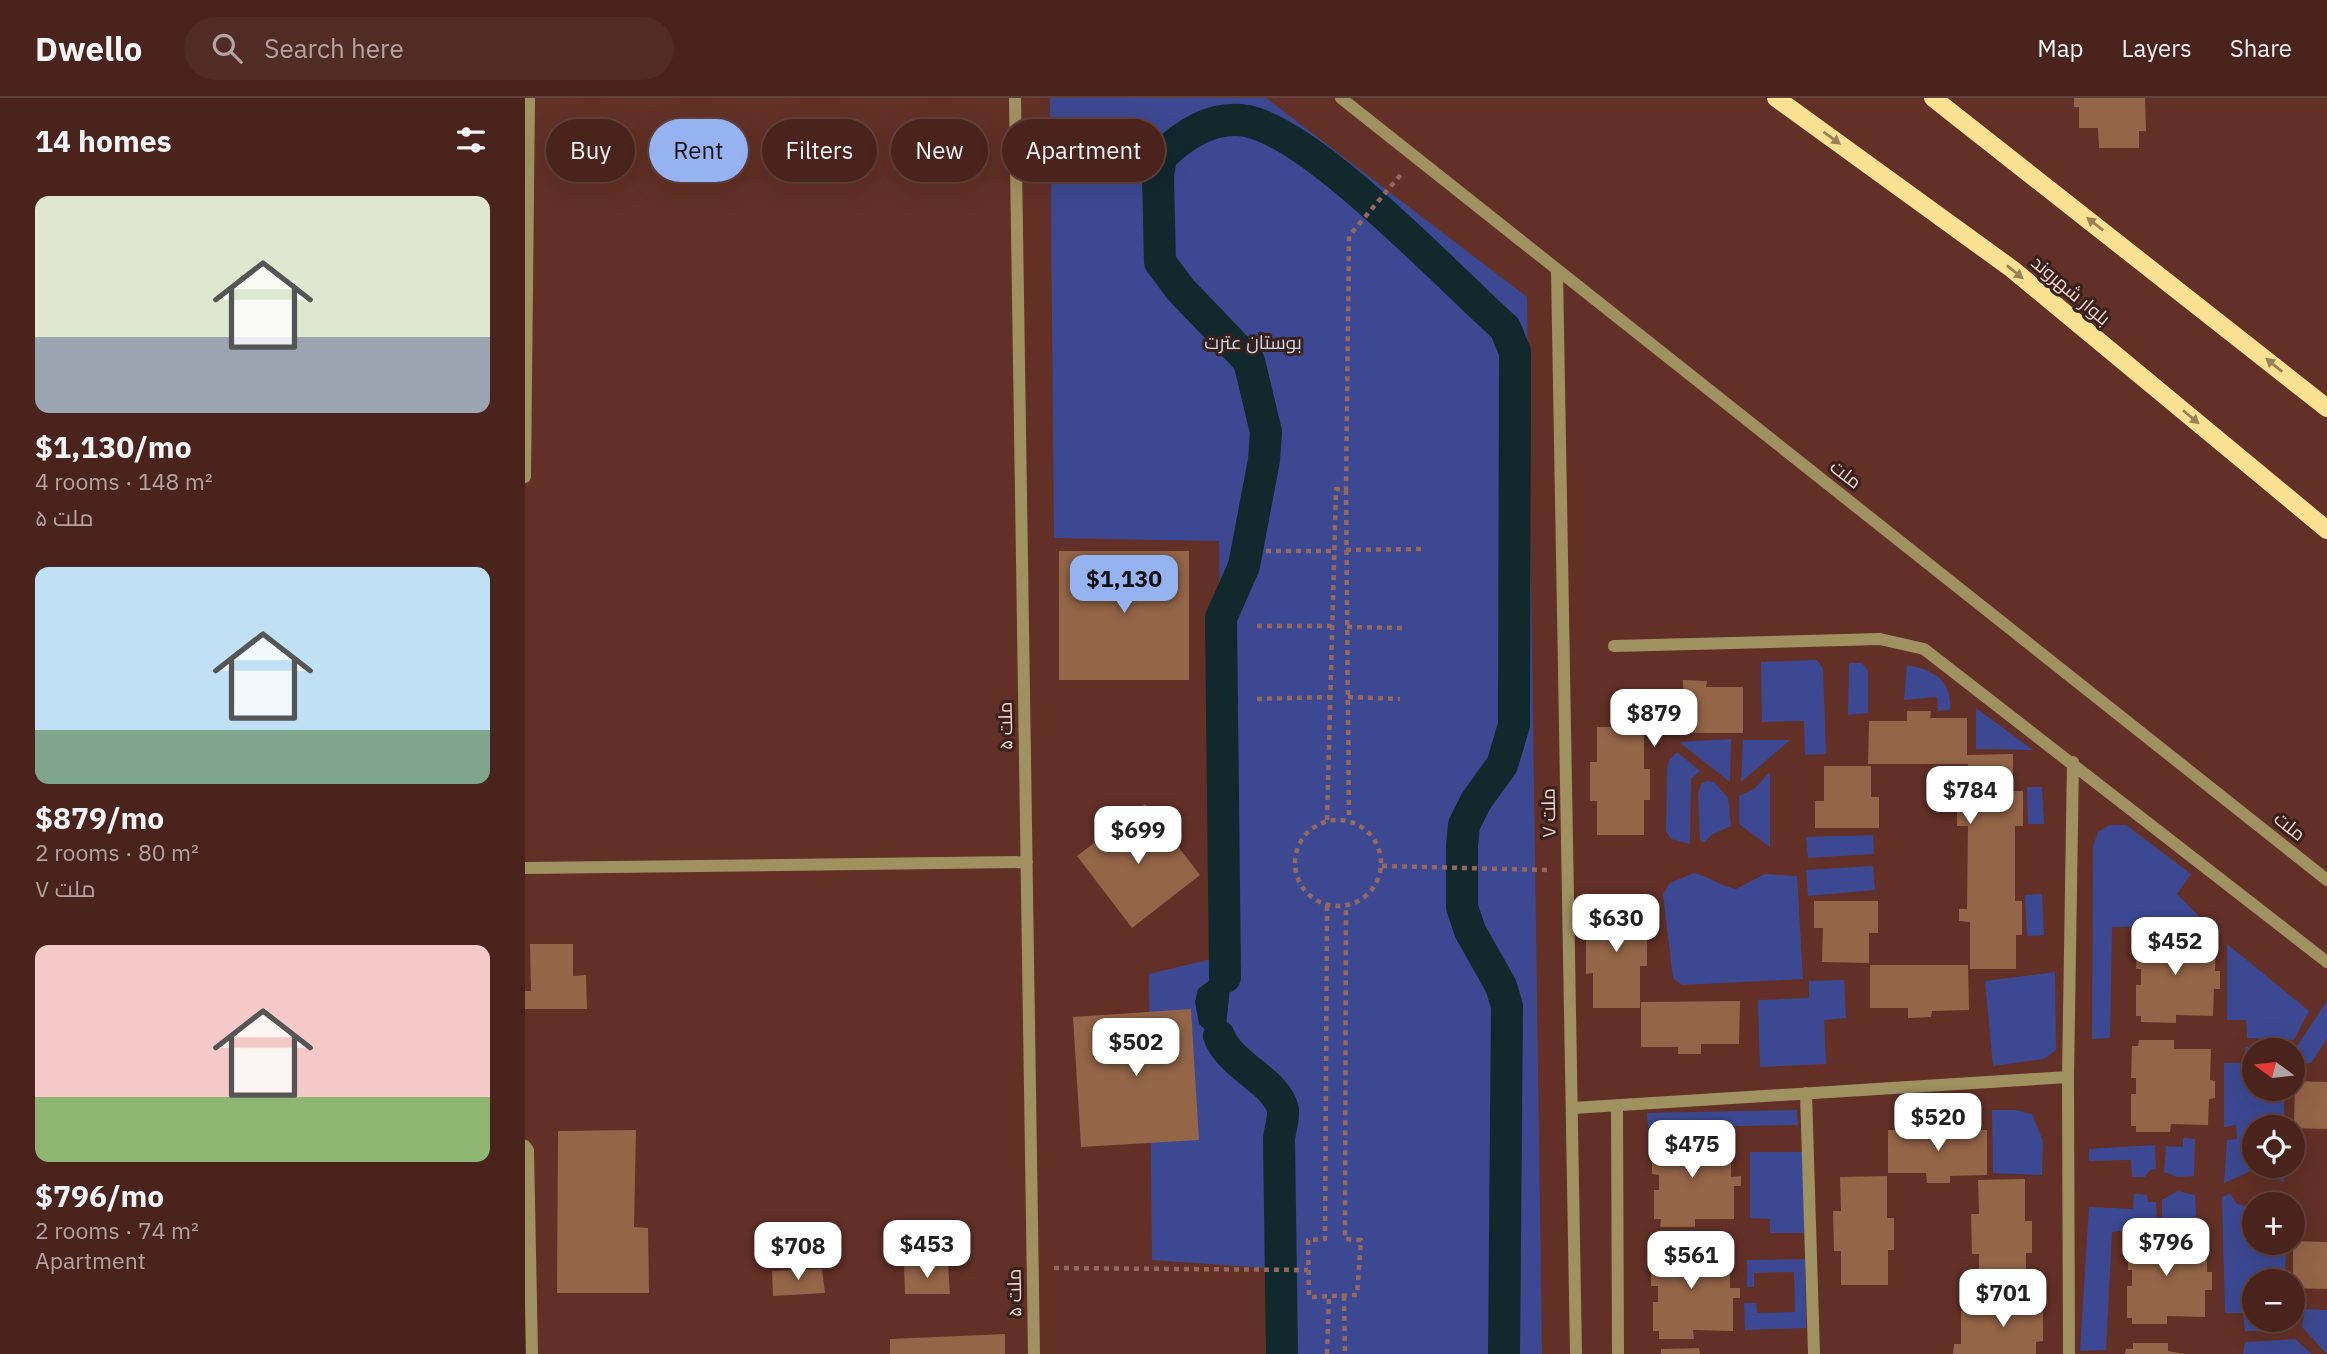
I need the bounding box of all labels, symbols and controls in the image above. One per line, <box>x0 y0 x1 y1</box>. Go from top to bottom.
search box <box>184 17 674 80</box>
text: Dwello <box>35 27 142 70</box>
icon: search <box>208 29 246 67</box>
text: Search here <box>264 31 404 65</box>
text: Map <box>2037 32 2084 64</box>
text: Layers <box>2122 32 2192 64</box>
text: Share <box>2230 32 2292 64</box>
chip: Buy <box>546 119 635 182</box>
chip: Rent <box>649 119 748 182</box>
chip: Filters <box>762 119 877 182</box>
chip: New <box>891 119 988 182</box>
chip: Apartment <box>1002 119 1165 182</box>
text: 14 homes <box>35 121 172 160</box>
icon: filters <box>452 121 490 159</box>
one-way arrow <box>1822 131 1841 145</box>
one-way arrow <box>2087 217 2104 232</box>
icon: home <box>200 242 326 368</box>
street label: بلوار شهروند <box>2027 250 2115 330</box>
one-way arrow <box>2007 264 2024 279</box>
park label: بوستان عترت <box>1204 330 1302 354</box>
one-way arrow <box>2265 358 2283 373</box>
one-way arrow <box>2182 409 2199 424</box>
text: $1,130/mo <box>35 427 192 466</box>
street label: ملت <box>1825 454 1867 494</box>
text: 4 rooms · 148 m² <box>35 466 213 496</box>
text: ملت ۵ <box>35 502 94 532</box>
pin: $1,130 <box>1067 556 1181 615</box>
text: $1,130 <box>1086 563 1162 593</box>
icon: home <box>200 613 326 739</box>
pin: $879 <box>1613 690 1695 749</box>
text: $879 <box>1626 697 1682 727</box>
street label: ملت ۵ <box>993 702 1017 750</box>
pin: $784 <box>1929 766 2011 826</box>
text: $784 <box>1942 774 1998 804</box>
street label: ملت ۷ <box>1536 788 1560 838</box>
text: $879/mo <box>35 798 164 837</box>
pin: $699 <box>1097 806 1179 866</box>
street label: ملت <box>2269 806 2311 846</box>
text: $699 <box>1110 814 1166 844</box>
text: 2 rooms · 80 m² <box>35 837 199 867</box>
text: ملت ۷ <box>35 873 95 903</box>
pin: $630 <box>1575 894 1657 954</box>
text: $630 <box>1588 902 1644 932</box>
pin: $452 <box>2134 918 2216 977</box>
text: $452 <box>2147 925 2203 955</box>
icon: home <box>200 990 326 1116</box>
pin: $502 <box>1095 1018 1177 1078</box>
text: $502 <box>1108 1026 1164 1056</box>
north arrow <box>2242 1038 2305 1101</box>
map controls <box>2242 1038 2305 1332</box>
pin: $520 <box>1897 1094 1979 1153</box>
text: $520 <box>1910 1101 1966 1131</box>
button: locate <box>2242 1115 2305 1178</box>
pin: $475 <box>1651 1121 1733 1180</box>
text: $475 <box>1664 1128 1720 1158</box>
text: $796/mo <box>35 1176 164 1215</box>
button: + <box>2242 1192 2305 1255</box>
text: 2 rooms · 74 m² <box>35 1215 199 1245</box>
pin: $796 <box>2125 1218 2207 1278</box>
pin: $453 <box>886 1220 968 1280</box>
pin: $708 <box>757 1222 839 1282</box>
text: $796 <box>2138 1226 2194 1256</box>
text: $453 <box>899 1228 955 1258</box>
text: $708 <box>770 1230 826 1260</box>
pin: $561 <box>1650 1232 1732 1291</box>
text: $561 <box>1663 1239 1719 1269</box>
text: Apartment <box>35 1245 146 1275</box>
street label: ملت ۵ <box>1002 1269 1026 1317</box>
button: − <box>2242 1269 2305 1332</box>
pin: $701 <box>1962 1270 2044 1329</box>
text: $701 <box>1975 1277 2031 1307</box>

